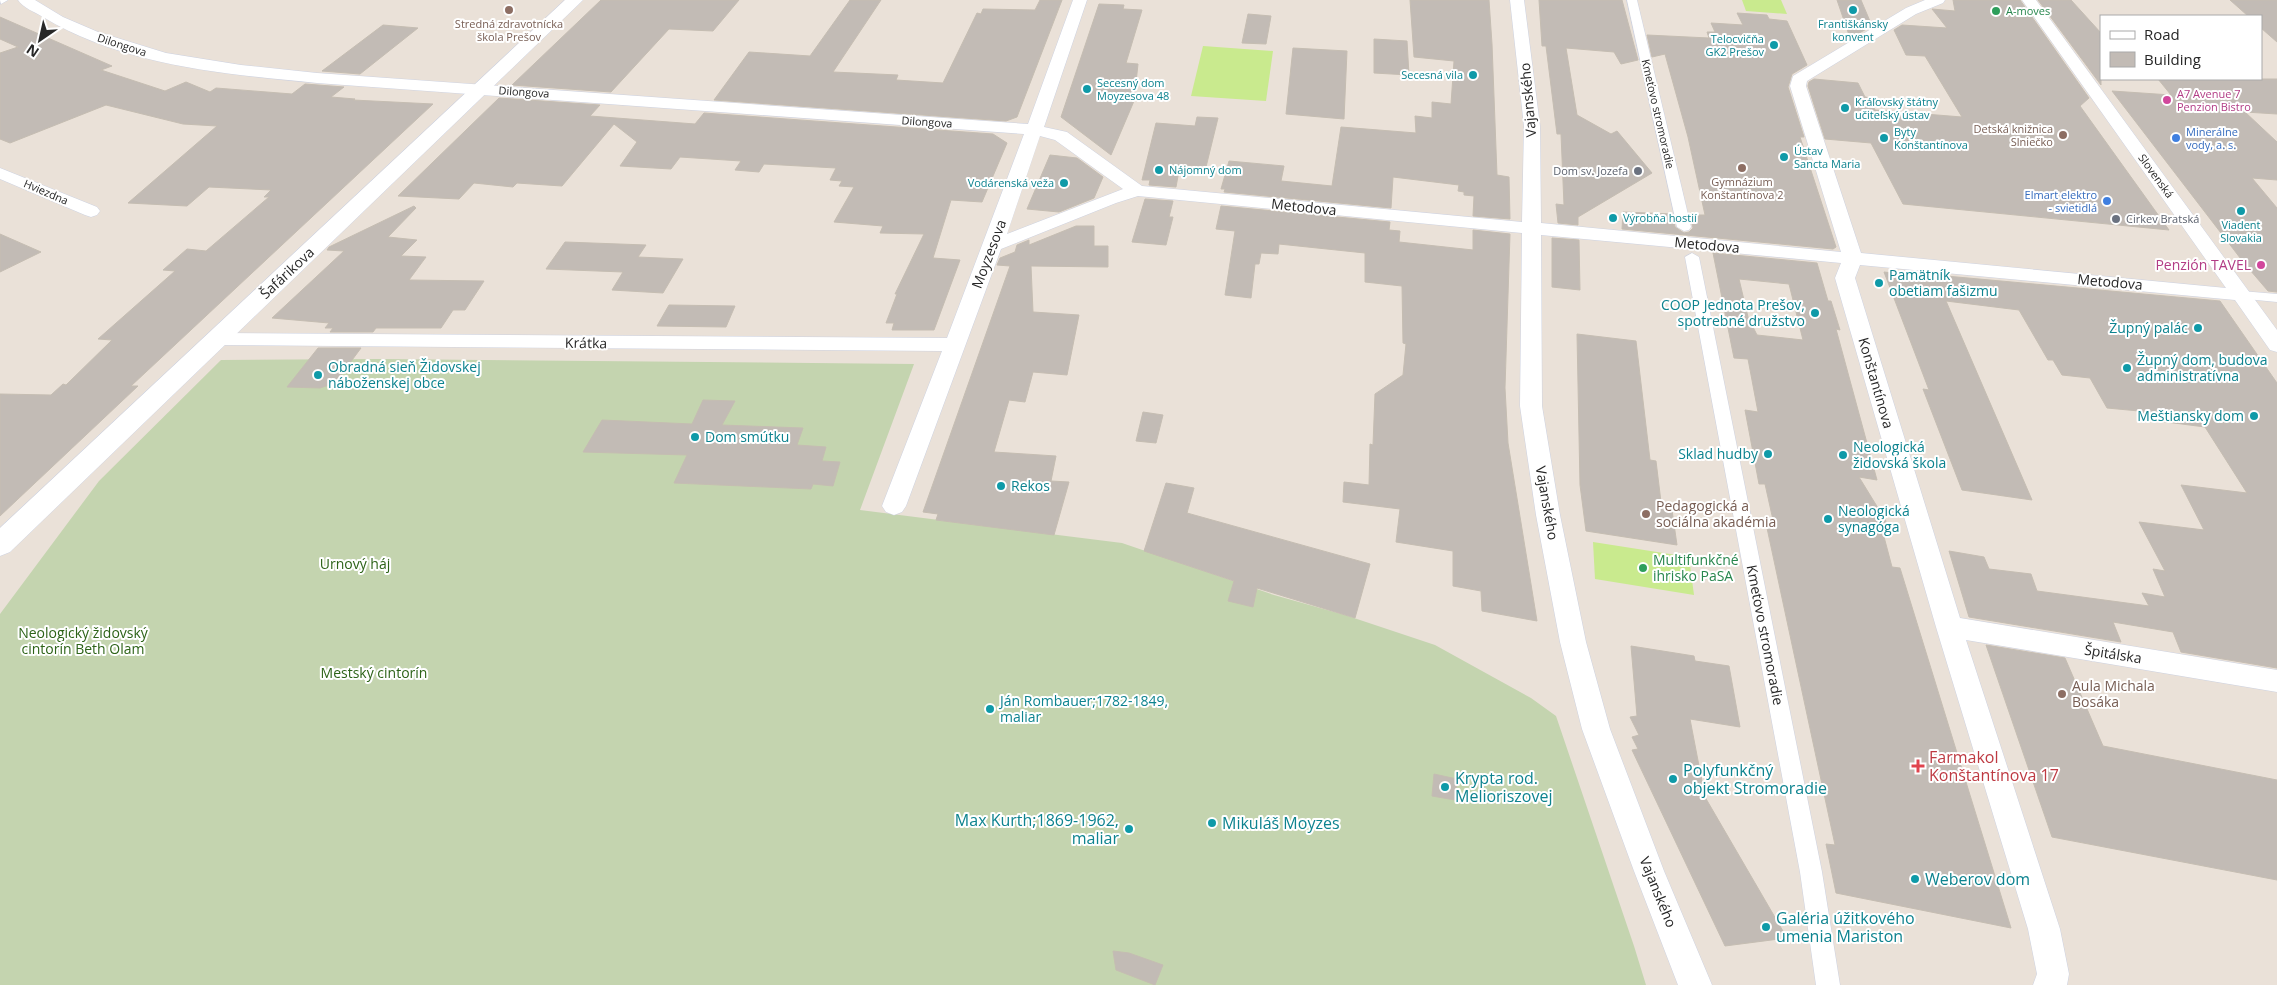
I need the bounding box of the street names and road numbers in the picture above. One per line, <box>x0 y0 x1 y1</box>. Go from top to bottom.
street label: Dilongova <box>96 29 149 60</box>
street label: Kmeťovo stromoradie <box>1639 58 1678 170</box>
street label: Vajanského <box>1515 62 1540 138</box>
street label: Dilongova <box>498 82 550 101</box>
street label: Dilongova <box>901 112 953 131</box>
street label: Slovenská <box>2135 151 2177 201</box>
street label: Hviezdna <box>21 175 71 208</box>
street label: Metodova <box>1270 194 1338 219</box>
street label: Moyzesova <box>967 217 1010 291</box>
street label: Metodova <box>1674 232 1741 257</box>
street label: Šafárikova <box>255 243 318 303</box>
street label: Metodova <box>2077 269 2144 294</box>
street label: Krátka <box>565 333 607 352</box>
street label: Konštantínova <box>1854 335 1899 431</box>
street label: Vajanského <box>1532 464 1563 541</box>
street label: Kmeťovo stromoradie <box>1743 563 1788 707</box>
street label: Špitálska <box>2083 640 2143 667</box>
street label: Vajanského <box>1636 854 1681 930</box>

